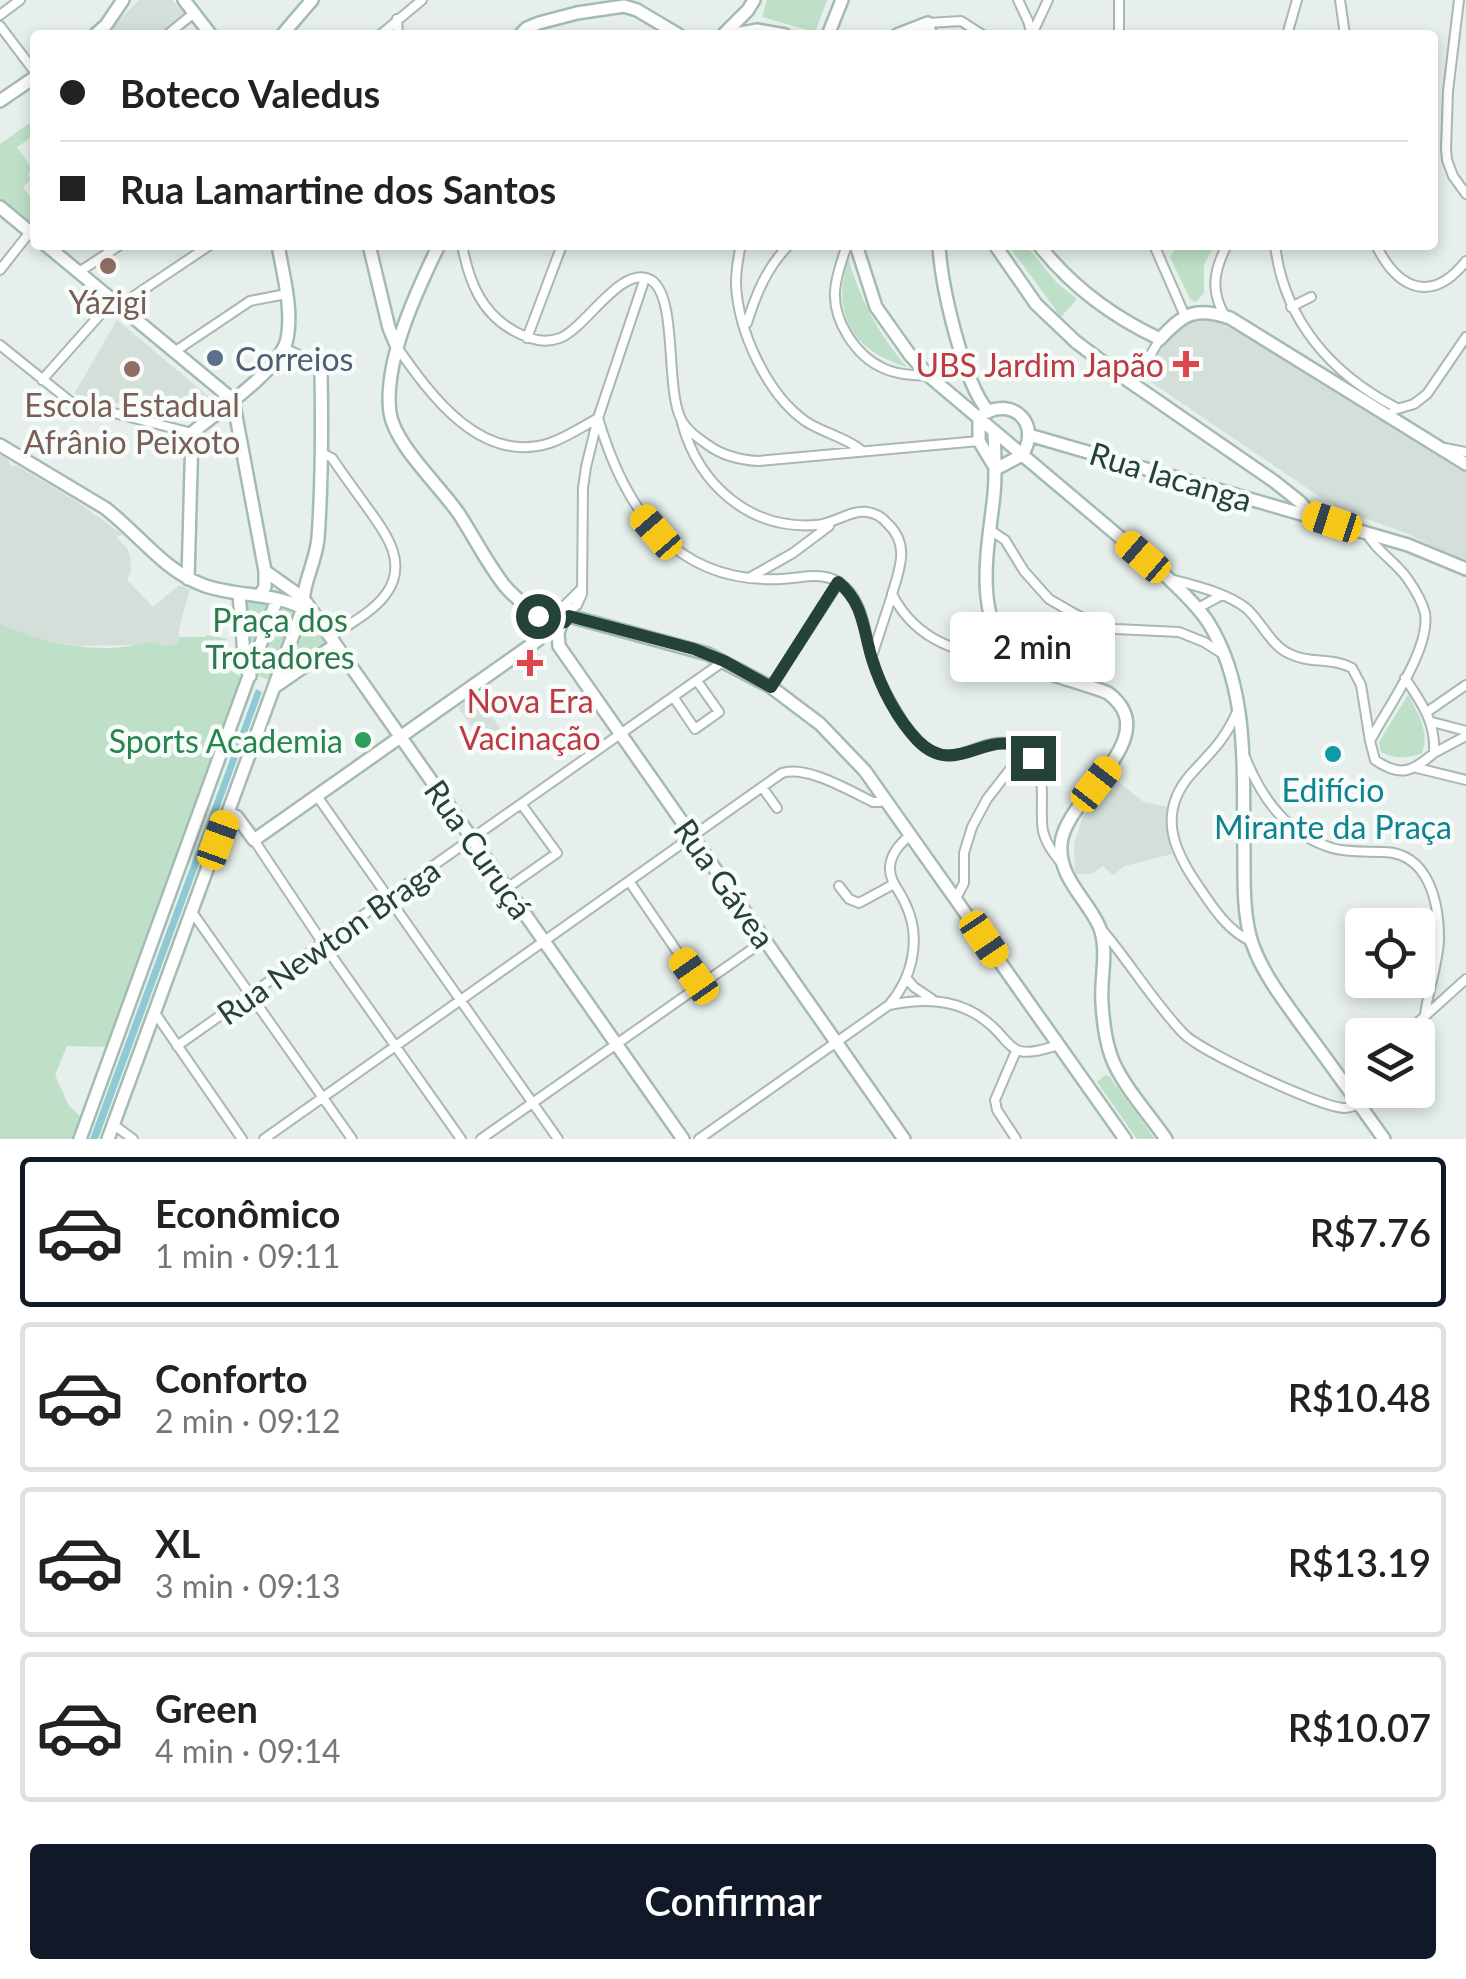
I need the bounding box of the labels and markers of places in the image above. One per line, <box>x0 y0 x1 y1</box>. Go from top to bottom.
marker: Yázigi <box>97 255 119 277</box>
place label: Yázigi <box>69 282 147 321</box>
place label: Correios <box>235 339 353 378</box>
place label: UBS Jardim Japão <box>915 345 1164 384</box>
marker: Correios <box>204 347 226 369</box>
marker: UBS Jardim Japão <box>1173 351 1199 377</box>
marker: Escola Estadual Afrânio Peixoto <box>121 358 143 380</box>
place label: Escola Estadual Afrânio Peixoto <box>24 385 240 461</box>
marker: Nova Era Vacinação <box>517 650 543 676</box>
place label: Nova Era Vacinação <box>459 681 601 757</box>
place label: Sports Academia <box>109 721 343 760</box>
marker: Sports Academia <box>352 729 374 751</box>
marker: Edifício Mirante da Praça <box>1322 743 1344 765</box>
place label: Edifício Mirante da Praça <box>1214 770 1452 846</box>

